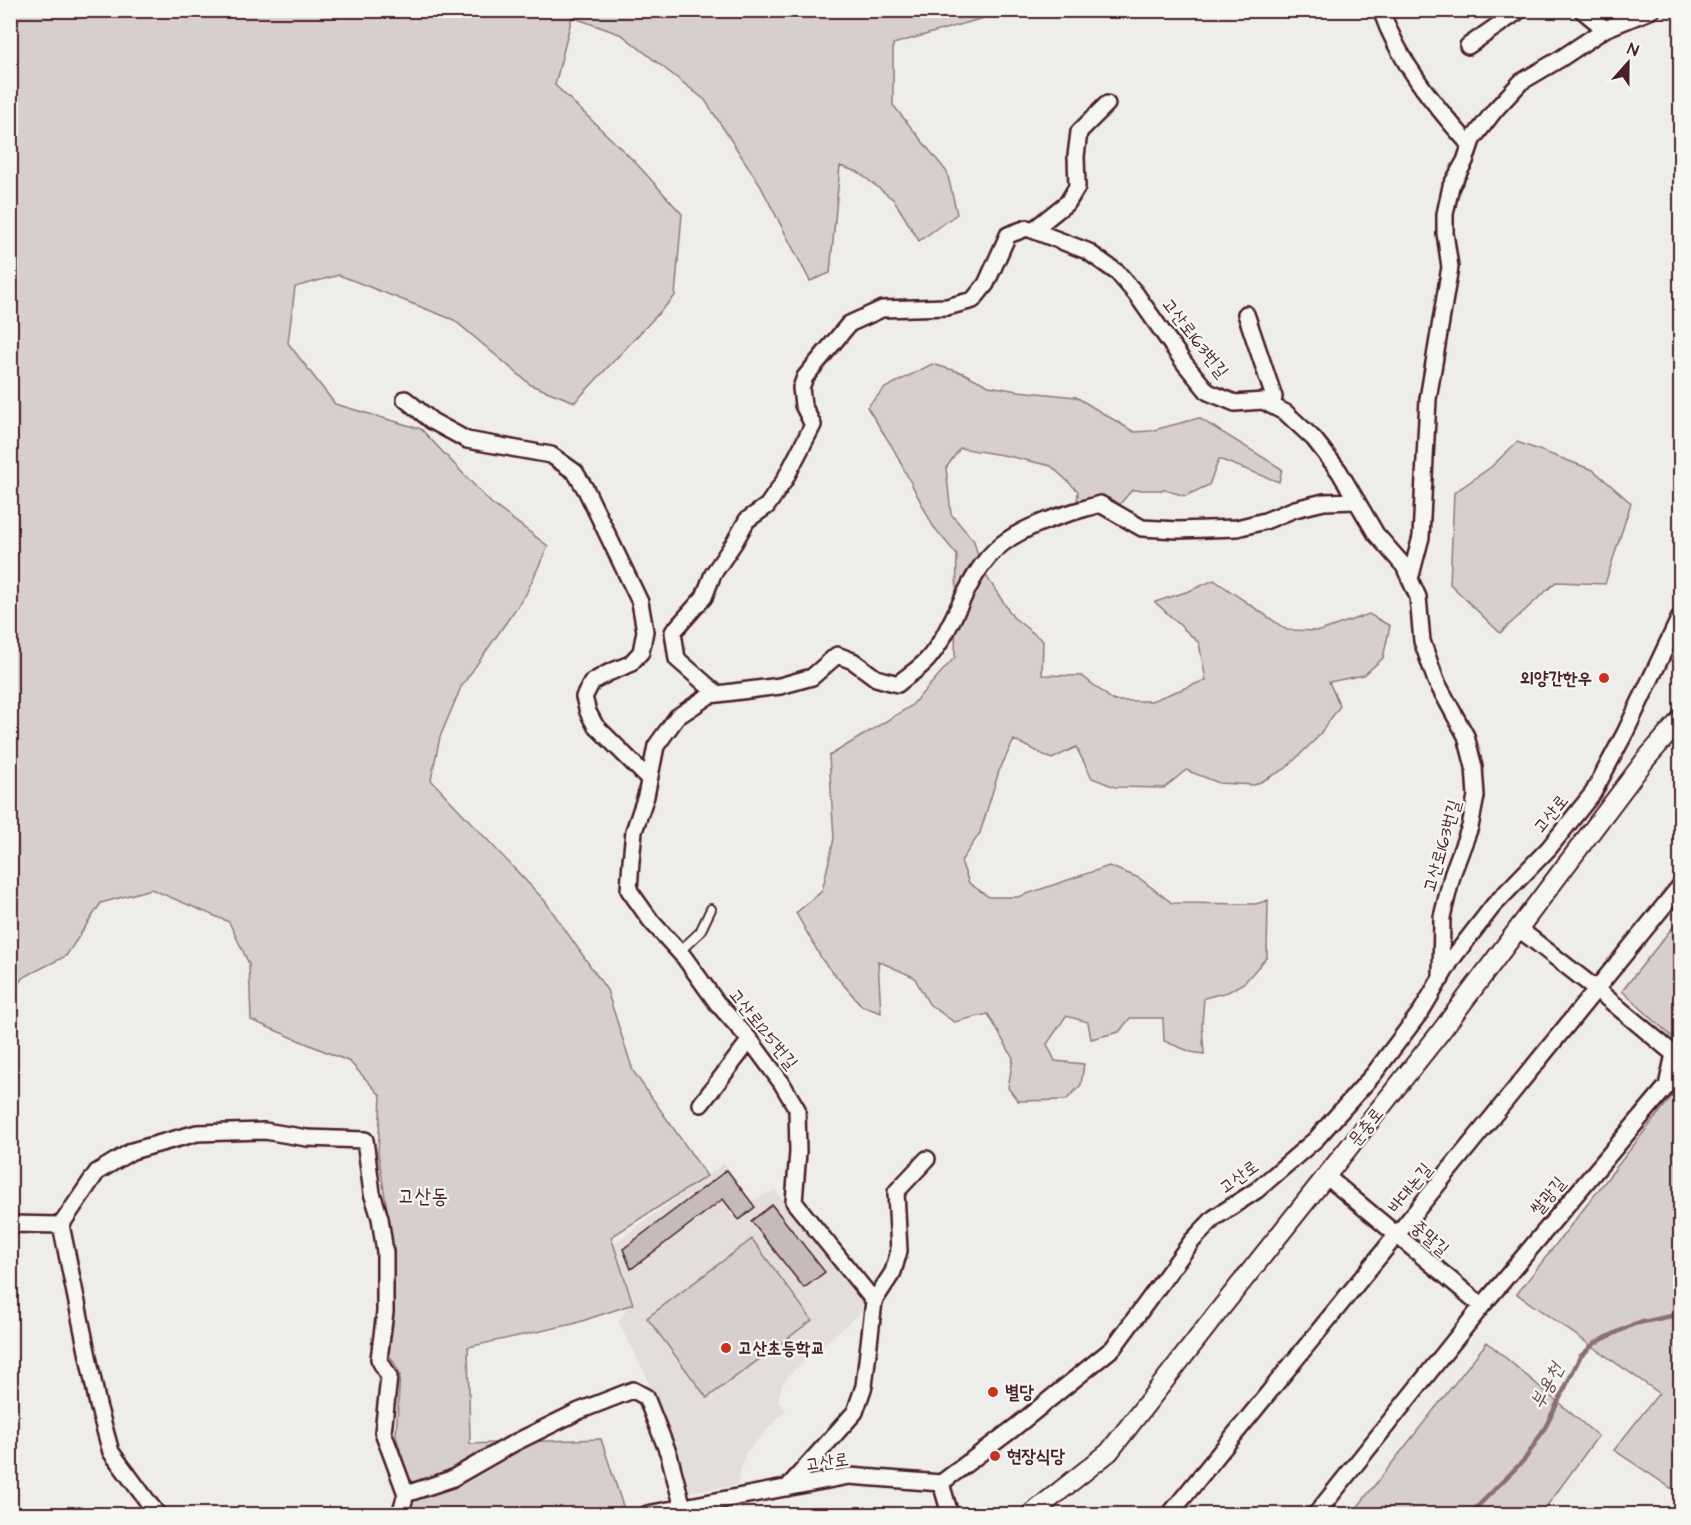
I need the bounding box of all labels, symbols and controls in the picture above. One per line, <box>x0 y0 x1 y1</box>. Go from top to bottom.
north arrow <box>1598 33 1658 93</box>
text: N <box>1624 38 1642 62</box>
street label: 고산로163번길 <box>1156 293 1234 384</box>
place label: 외양간한우 <box>1520 666 1592 691</box>
marker: 외양간한우 <box>1597 671 1611 685</box>
street label: 고산로 <box>1528 789 1574 839</box>
street label: 고산로163번길 <box>1417 796 1467 895</box>
street label: 고산로125번길 <box>723 983 804 1075</box>
street label: 문충로 <box>1343 1102 1389 1152</box>
street label: 고산로 <box>1214 1154 1264 1200</box>
street label: 바대논길 <box>1382 1157 1438 1218</box>
street label: 쌀광길 <box>1524 1171 1572 1221</box>
district label: 고산동 <box>398 1182 448 1211</box>
street label: 중말길 <box>1405 1214 1455 1262</box>
place label: 고산초등학교 <box>738 1336 825 1361</box>
marker: 고산초등학교 <box>719 1341 733 1355</box>
water label: 부용천 <box>1523 1356 1572 1414</box>
place label: 별당 <box>1005 1380 1034 1405</box>
marker: 별당 <box>986 1385 1000 1399</box>
place label: 현장식당 <box>1007 1444 1065 1469</box>
street label: 고산로 <box>804 1447 850 1477</box>
marker: 현장식당 <box>988 1449 1002 1463</box>

